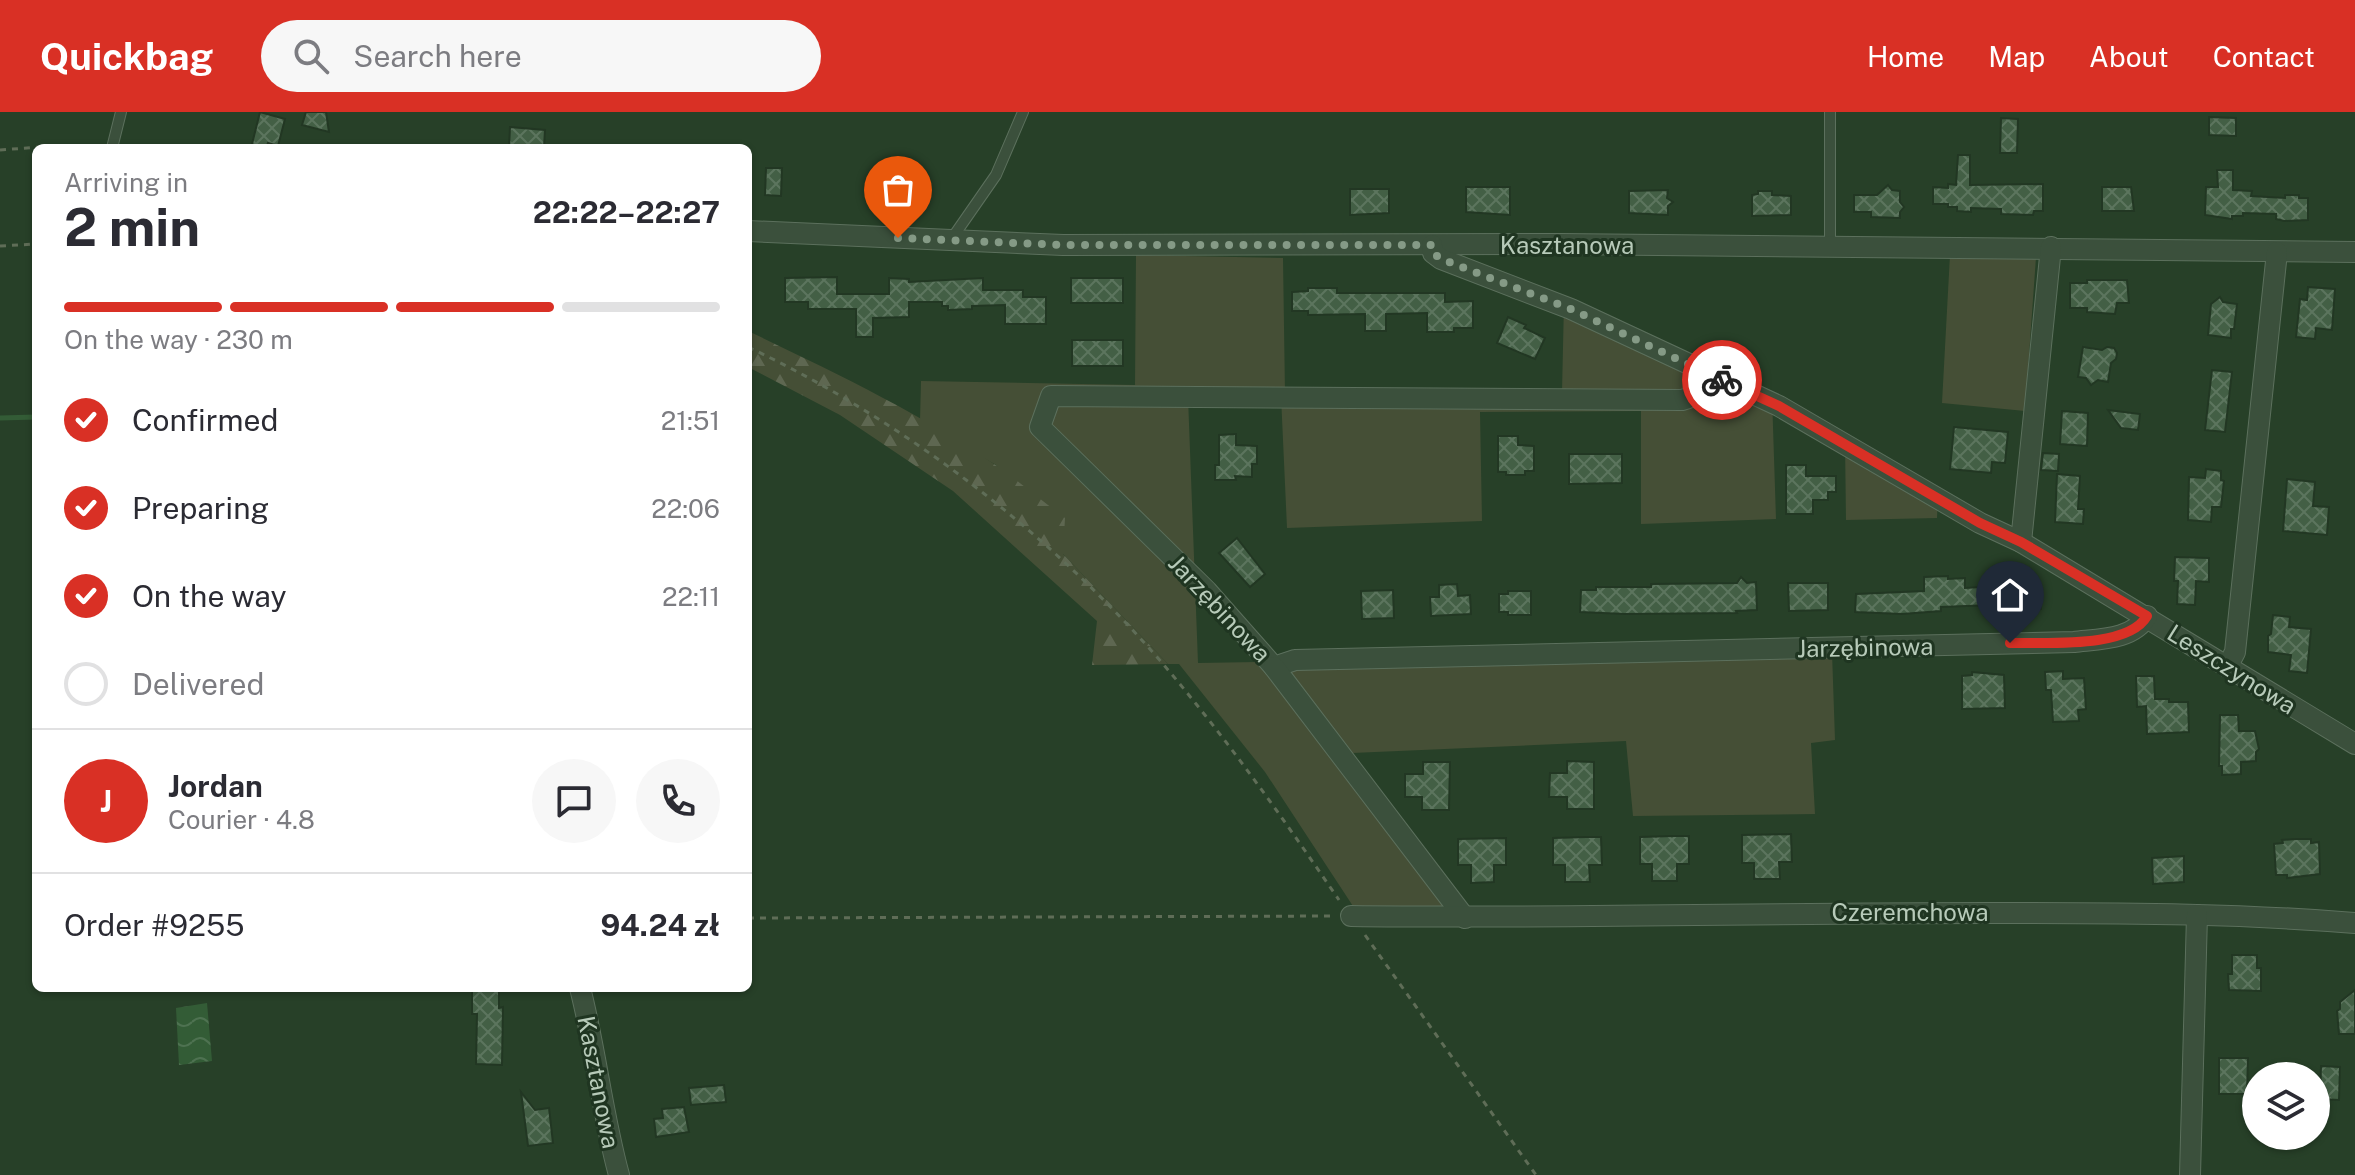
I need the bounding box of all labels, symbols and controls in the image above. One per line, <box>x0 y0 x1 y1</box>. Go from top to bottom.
search box <box>261 20 821 92</box>
text: Quickbag <box>40 34 213 79</box>
icon: search <box>289 34 333 78</box>
text: Search here <box>353 38 522 74</box>
text: Home <box>1867 40 1944 73</box>
text: Map <box>1988 40 2045 73</box>
text: About <box>2089 40 2169 73</box>
text: Contact <box>2213 40 2315 73</box>
pin <box>864 156 932 238</box>
text: Arriving in <box>64 167 188 198</box>
icon: bag <box>876 168 920 212</box>
text: 22:22–22:27 <box>533 194 720 230</box>
text: 2 min <box>64 197 200 258</box>
street label: Kasztanowa <box>1500 231 1634 259</box>
text: On the way · 230 m <box>64 324 293 355</box>
courier <box>1682 340 1762 420</box>
icon: bike <box>1700 358 1744 402</box>
icon: check <box>64 398 108 442</box>
text: Confirmed <box>132 402 278 438</box>
text: 21:51 <box>661 405 720 436</box>
icon: check <box>64 486 108 530</box>
text: Preparing <box>132 490 269 526</box>
text: 22:06 <box>651 493 720 524</box>
street label: Jarzębinowa <box>1163 549 1277 667</box>
pin <box>1976 561 2044 643</box>
icon: home <box>1988 573 2032 617</box>
icon: check <box>64 574 108 618</box>
text: On the way <box>132 578 286 614</box>
text: 22:11 <box>662 581 720 612</box>
street label: Leszczynowa <box>2163 618 2301 720</box>
street label: Jarzębinowa <box>1796 632 1934 662</box>
text: Delivered <box>132 666 264 702</box>
button: chat <box>532 759 616 843</box>
button: phone <box>636 759 720 843</box>
text: Jordan <box>168 768 263 804</box>
text: J <box>100 783 112 819</box>
text: Courier · 4.8 <box>168 804 315 835</box>
street label: Czeremchowa <box>1832 898 1988 926</box>
text: Order #9255 <box>64 907 244 943</box>
text: 94.24 zł <box>600 907 720 943</box>
street label: Kasztanowa <box>572 1013 626 1151</box>
map controls <box>2242 1062 2330 1150</box>
button: layers <box>2242 1062 2330 1150</box>

